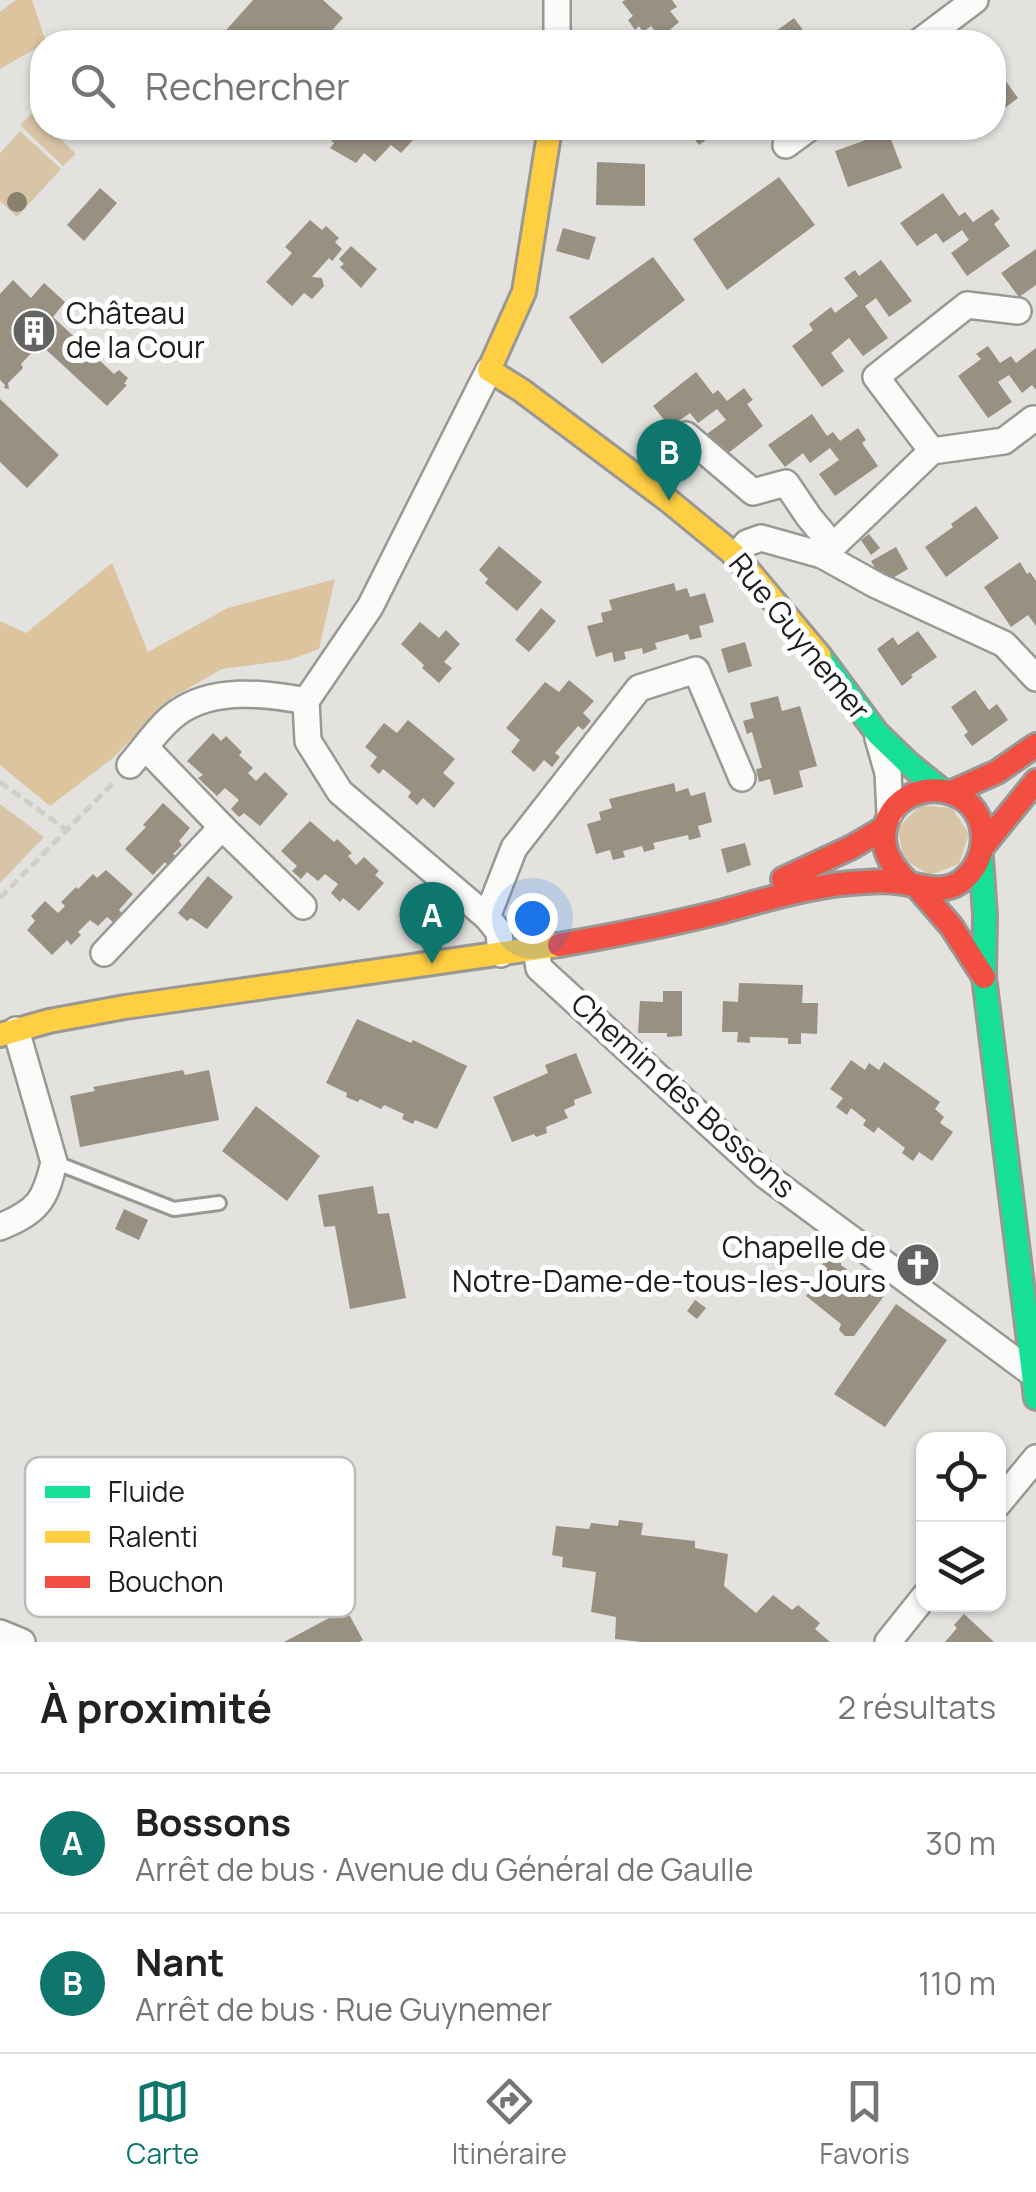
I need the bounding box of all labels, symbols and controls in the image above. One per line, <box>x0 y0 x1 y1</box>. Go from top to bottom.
search box <box>30 30 1006 140</box>
icon: search <box>65 58 120 113</box>
text: Rechercher <box>145 59 350 111</box>
place label: Château de la Cour <box>66 292 205 367</box>
building icon: Château de la Cour <box>11 308 57 354</box>
pin: B <box>636 418 702 501</box>
street label: Rue Guynemer <box>720 544 880 728</box>
pin: A <box>400 882 464 964</box>
your location <box>507 893 558 944</box>
street label: Chemin des Bossons <box>563 983 805 1207</box>
place label: Chapelle de Notre-Dame-de-tous-les-Jours <box>452 1226 886 1301</box>
church icon: Chapelle de Notre-Dame-de-tous-les-Jours <box>895 1242 941 1288</box>
map controls <box>916 1432 1006 1612</box>
button: locate <box>916 1432 1006 1522</box>
legend <box>25 1457 355 1617</box>
text: Fluide <box>108 1472 185 1510</box>
text: Ralenti <box>108 1517 198 1555</box>
button: layers <box>916 1522 1006 1612</box>
text: Bouchon <box>108 1562 224 1600</box>
text: À proximité <box>40 1678 272 1736</box>
text: 2 résultats <box>838 1685 996 1729</box>
text: Bossons <box>135 1795 291 1847</box>
text: A <box>62 1821 83 1865</box>
text: 30 m <box>925 1821 996 1865</box>
text: Arrêt de bus · Avenue du Général de Gaulle <box>135 1847 754 1891</box>
text: Nant <box>135 1935 224 1987</box>
text: B <box>62 1961 83 2005</box>
text: 110 m <box>918 1961 996 2005</box>
text: Arrêt de bus · Rue Guynemer <box>135 1987 552 2031</box>
tab: Carte <box>126 2074 199 2172</box>
tab: Itinéraire <box>452 2074 567 2172</box>
tab: Favoris <box>820 2074 910 2172</box>

